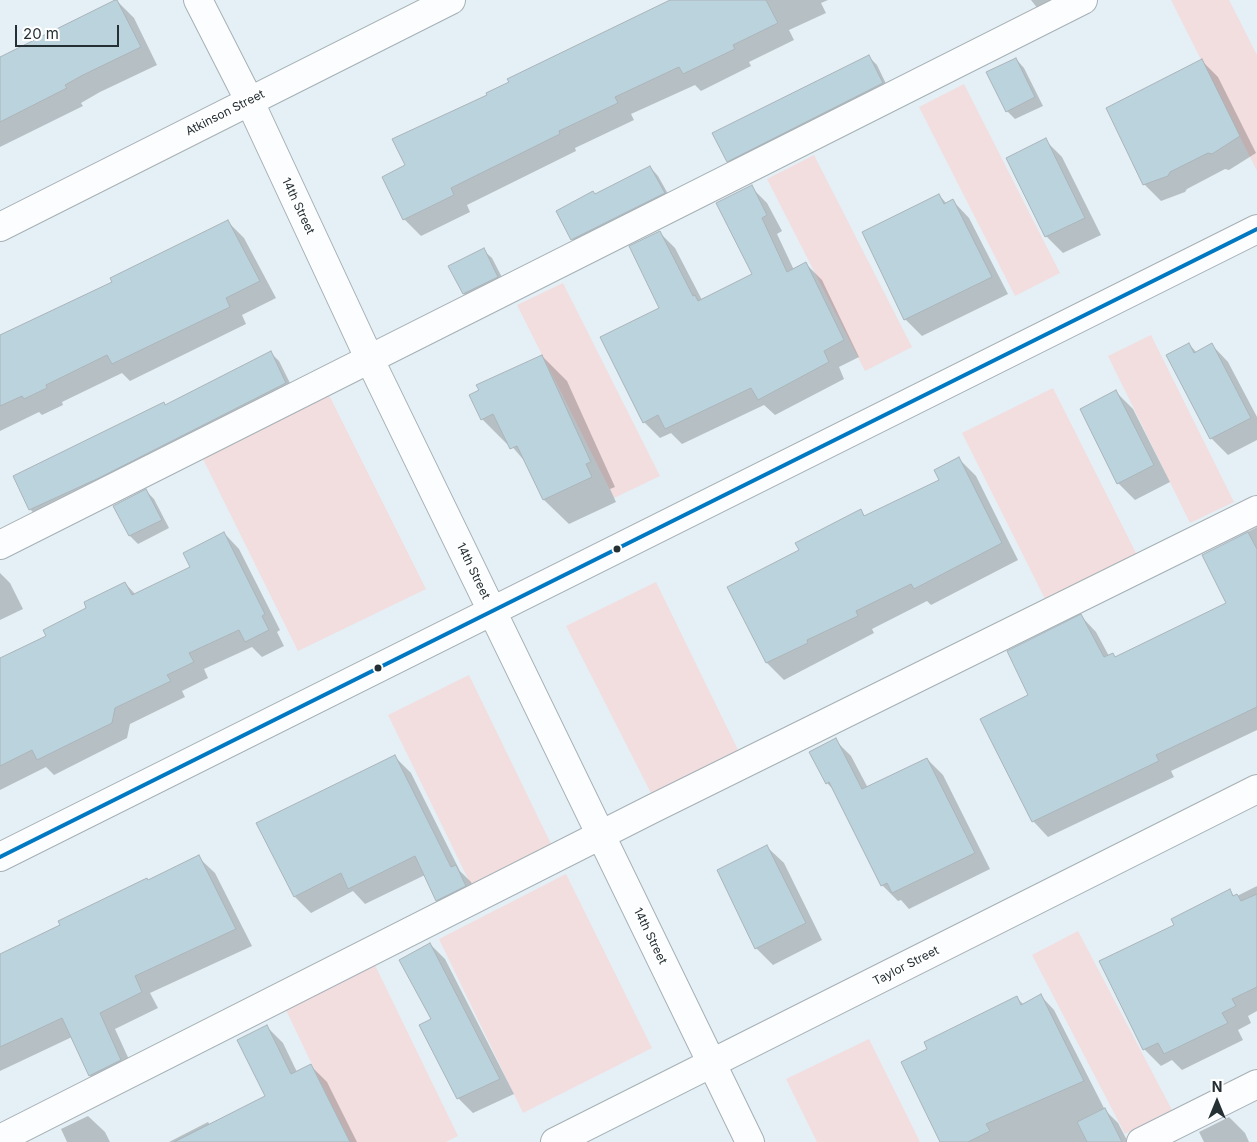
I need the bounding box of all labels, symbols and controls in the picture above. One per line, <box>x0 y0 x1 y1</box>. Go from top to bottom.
scale bar <box>18 15 121 47</box>
text: 20 m <box>23 24 59 43</box>
street label: Atkinson Street <box>183 87 267 139</box>
street label: 14th Street <box>279 175 317 237</box>
street label: 14th Street <box>453 540 493 602</box>
unlabelled marker <box>612 544 622 554</box>
unlabelled marker <box>373 663 383 673</box>
street label: 14th Street <box>630 905 670 967</box>
street label: Taylor Street <box>871 943 941 989</box>
north arrow <box>1192 1077 1242 1127</box>
text: N <box>1212 1078 1222 1095</box>

